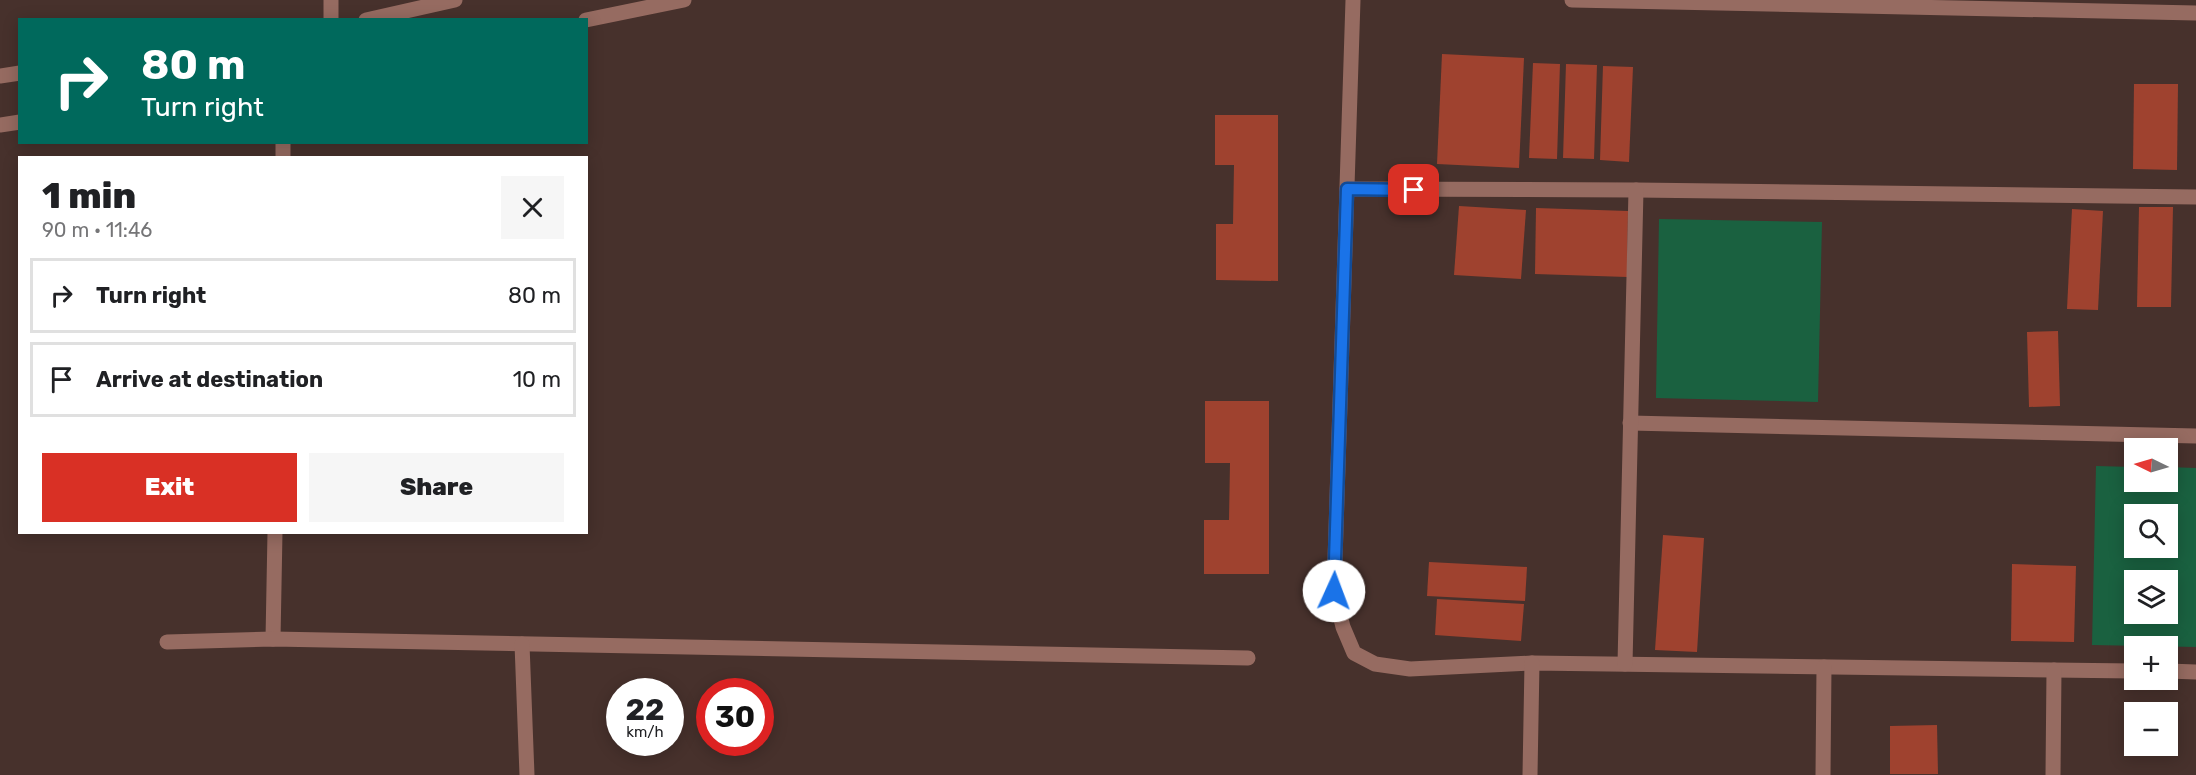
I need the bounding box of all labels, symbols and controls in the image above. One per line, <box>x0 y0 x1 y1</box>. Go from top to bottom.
text: 80 m <box>141 40 245 90</box>
icon: right <box>42 42 120 120</box>
text: Turn right <box>141 91 264 123</box>
pin <box>1388 164 1439 215</box>
icon: arrive <box>1397 173 1430 206</box>
text: 1 min <box>42 174 136 217</box>
button: close <box>501 176 564 239</box>
text: 90 m · 11:46 <box>42 218 152 242</box>
icon: right <box>45 279 78 312</box>
text: Turn right <box>96 282 206 309</box>
text: 80 m <box>508 282 561 309</box>
icon: arrive <box>45 363 78 396</box>
text: Arrive at destination <box>96 366 323 393</box>
text: 10 m <box>513 366 561 393</box>
north arrow <box>2124 438 2178 492</box>
map controls <box>2124 438 2178 756</box>
button: Exit <box>42 453 297 522</box>
button: Share <box>309 453 564 522</box>
button: search <box>2124 504 2178 558</box>
position arrow <box>1302 559 1366 623</box>
button: layers <box>2124 570 2178 624</box>
button: + <box>2124 636 2178 690</box>
speed limit sign: 30 <box>696 678 774 756</box>
text: 22 <box>626 692 665 728</box>
button: − <box>2124 702 2178 756</box>
text: km/h <box>626 723 664 741</box>

